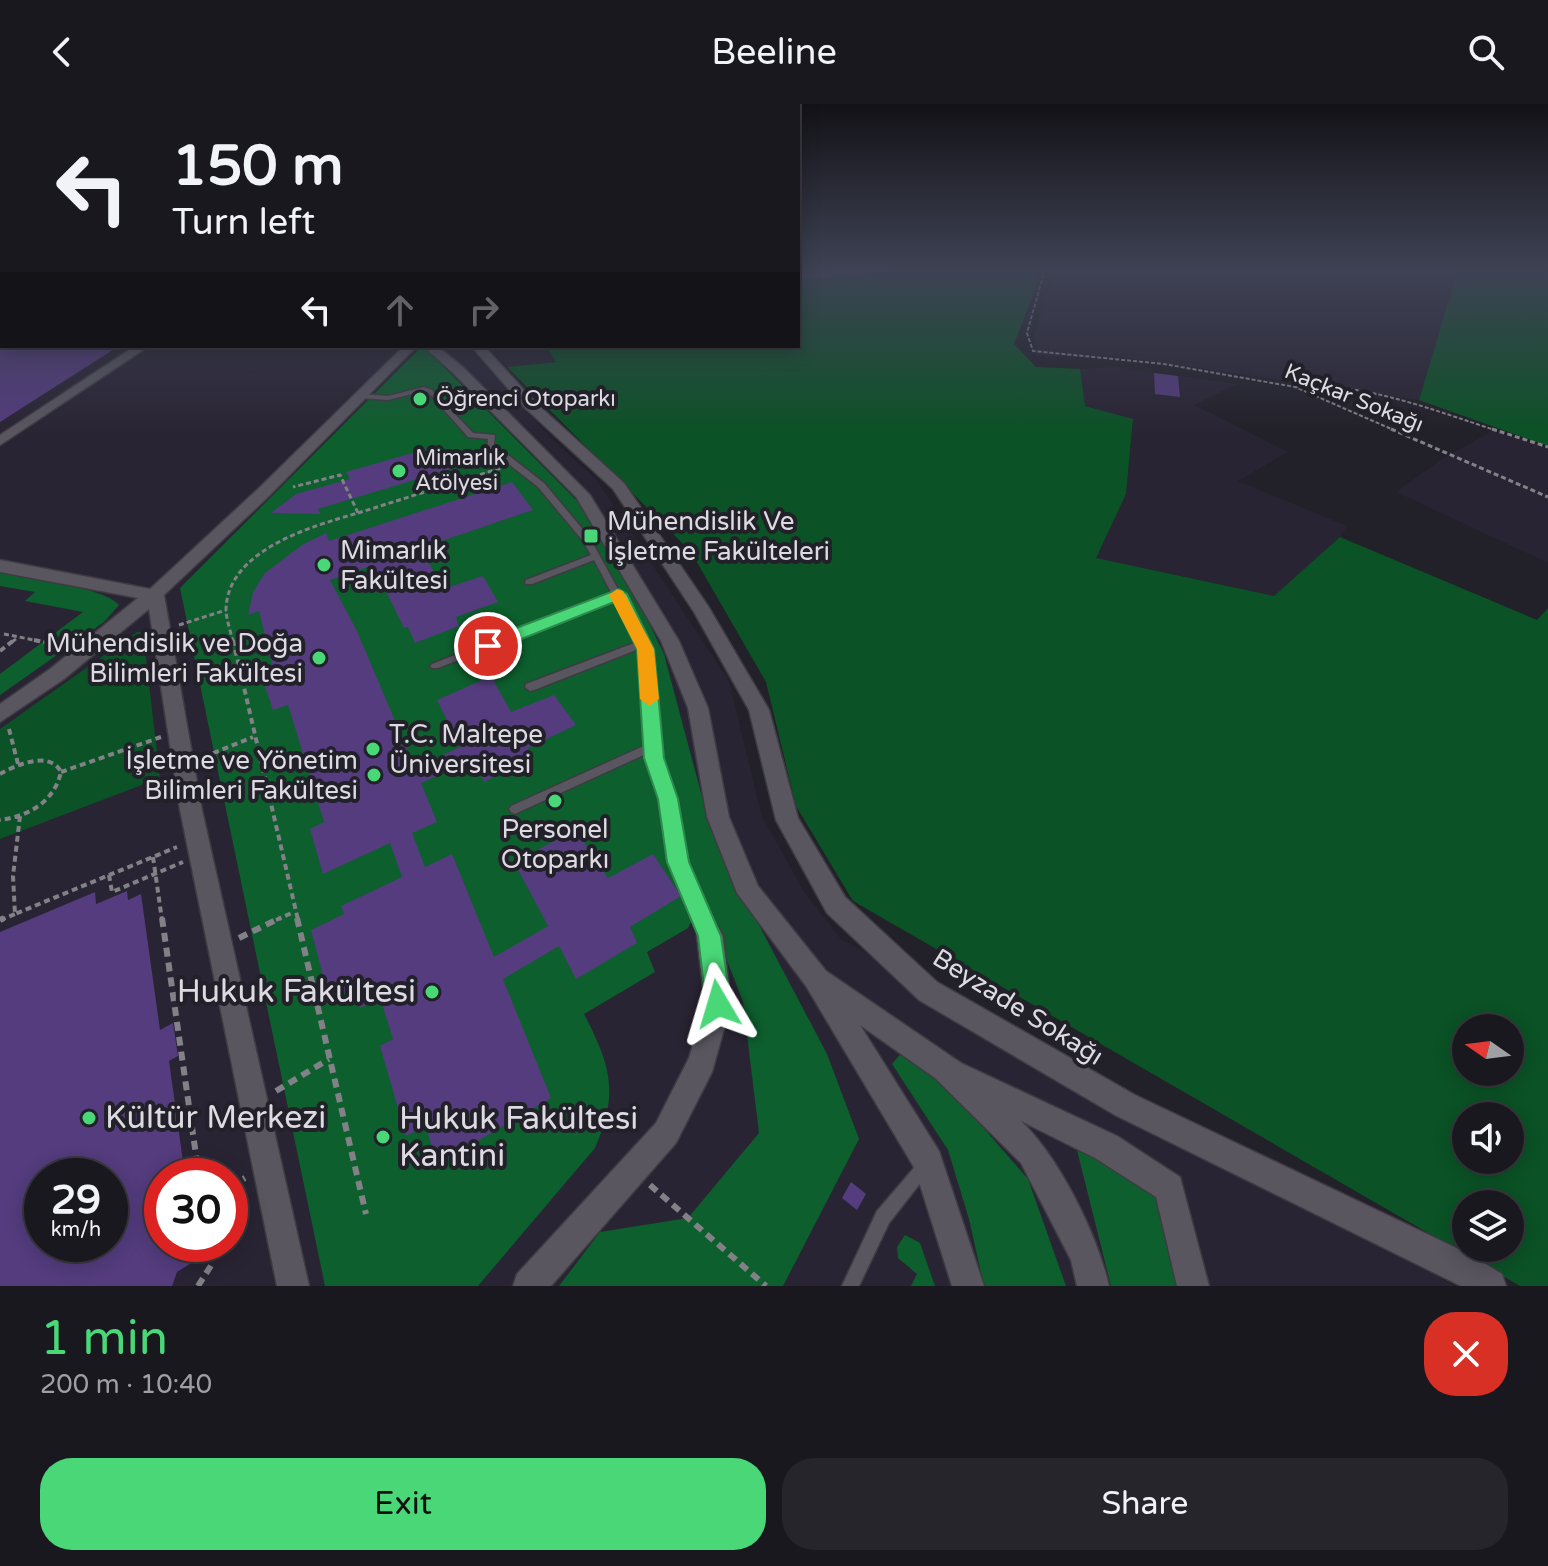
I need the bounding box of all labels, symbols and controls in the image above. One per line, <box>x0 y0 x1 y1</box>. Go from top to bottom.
icon: back <box>40 30 84 74</box>
icon: search <box>1464 30 1508 74</box>
text: Beeline <box>711 31 837 74</box>
text: 150 m <box>172 133 343 200</box>
icon: left <box>40 136 144 240</box>
text: Turn left <box>172 201 315 244</box>
icon: left <box>294 288 338 332</box>
icon: ahead <box>378 288 422 332</box>
icon: right <box>462 288 506 332</box>
street label: Kaçkar Sokağı <box>1281 358 1427 438</box>
place label: Öğrenci Otoparkı <box>436 386 616 412</box>
marker: Öğrenci Otoparkı <box>411 390 429 408</box>
place label: Mimarlık Atölyesi <box>415 445 505 496</box>
marker: Mimarlık Atölyesi <box>390 462 408 480</box>
place label: Mühendislik Ve İşletme Fakülteleri <box>607 506 830 567</box>
marker: Mühendislik Ve İşletme Fakülteleri <box>582 527 600 545</box>
place label: Mimarlık Fakültesi <box>340 535 448 596</box>
marker: Mimarlık Fakültesi <box>315 556 333 574</box>
pin <box>454 612 522 680</box>
icon: arrive <box>466 624 510 668</box>
place label: Mühendislik ve Doğa Bilimleri Fakültesi <box>46 628 303 689</box>
marker: Mühendislik ve Doğa Bilimleri Fakültesi <box>310 649 328 667</box>
place label: T.C. Maltepe Üniversitesi <box>389 719 543 780</box>
marker: T.C. Maltepe Üniversitesi <box>364 740 382 758</box>
place label: İşletme ve Yönetim Bilimleri Fakültesi <box>126 745 358 806</box>
marker: İşletme ve Yönetim Bilimleri Fakültesi <box>365 766 383 784</box>
marker: Personel Otoparkı <box>546 792 564 810</box>
place label: Personel Otoparkı <box>501 814 609 875</box>
street label: Beyzade Sokağı <box>927 942 1109 1072</box>
position arrow <box>676 962 760 1046</box>
place label: Hukuk Fakültesi <box>177 973 416 1011</box>
marker: Hukuk Fakültesi <box>423 983 441 1001</box>
north arrow <box>1452 1014 1524 1086</box>
map controls <box>1452 1014 1524 1262</box>
place label: Kültür Merkezi <box>105 1099 326 1137</box>
place label: Hukuk Fakültesi Kantini <box>399 1100 638 1175</box>
button: sound <box>1452 1102 1524 1174</box>
marker: Kültür Merkezi <box>80 1109 98 1127</box>
marker: Hukuk Fakültesi Kantini <box>374 1128 392 1146</box>
speed limit sign: 30 <box>144 1158 248 1262</box>
text: 29 <box>51 1176 101 1224</box>
button: layers <box>1452 1190 1524 1262</box>
text: km/h <box>51 1218 101 1242</box>
text: 1 min <box>40 1310 168 1368</box>
button: close <box>1424 1312 1508 1396</box>
text: 200 m · 10:40 <box>40 1369 212 1400</box>
button: Exit <box>40 1458 766 1550</box>
button: Share <box>782 1458 1508 1550</box>

